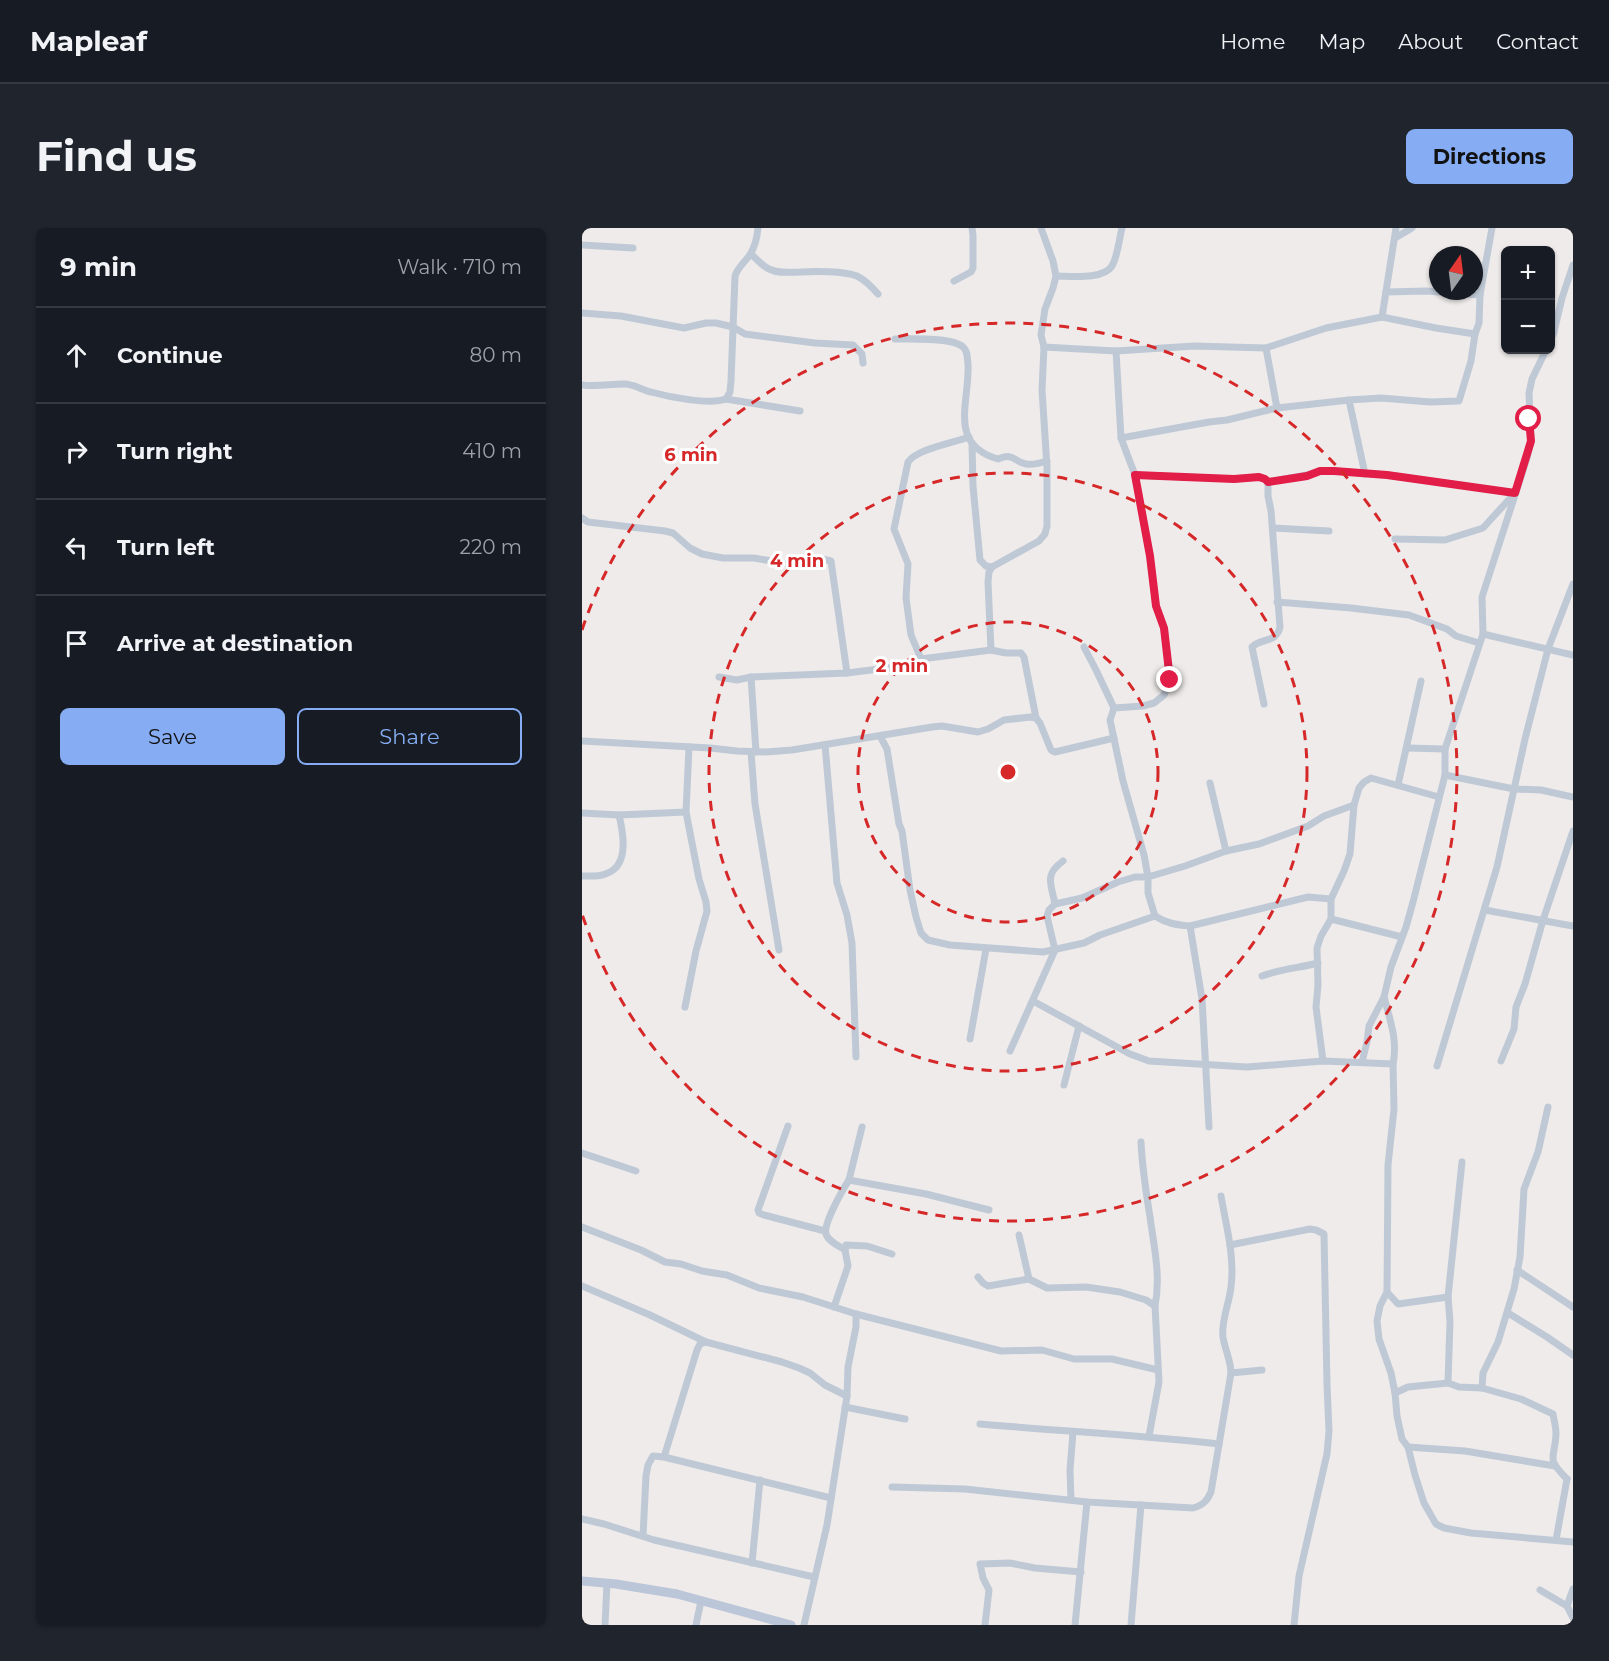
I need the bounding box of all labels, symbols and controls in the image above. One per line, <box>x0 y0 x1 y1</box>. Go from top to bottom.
text: Mapleaf <box>30 24 147 58</box>
text: Home <box>1220 29 1285 54</box>
text: Map <box>1318 29 1365 54</box>
text: About <box>1398 29 1463 54</box>
text: Contact <box>1496 29 1579 54</box>
button: Directions <box>1406 129 1573 184</box>
text: Find us <box>36 130 197 182</box>
north arrow <box>1429 246 1483 300</box>
map controls <box>1501 246 1555 354</box>
button: + <box>1501 246 1555 300</box>
text: 9 min <box>60 251 137 283</box>
text: Walk · 710 m <box>397 255 522 279</box>
button: − <box>1501 300 1555 354</box>
icon: ahead <box>60 339 93 372</box>
text: Continue <box>117 342 223 369</box>
text: 80 m <box>470 343 522 367</box>
route start <box>1515 405 1541 431</box>
icon: right <box>60 435 93 468</box>
text: Turn right <box>117 438 232 465</box>
text: 410 m <box>462 439 522 463</box>
text: 6 min <box>664 444 718 466</box>
icon: left <box>60 531 93 564</box>
text: Turn left <box>117 534 215 561</box>
text: 220 m <box>460 535 522 559</box>
text: 4 min <box>770 550 824 572</box>
icon: arrive <box>60 627 93 660</box>
text: Arrive at destination <box>117 630 353 657</box>
text: 2 min <box>876 655 928 677</box>
route end <box>1156 666 1182 692</box>
button: Save <box>60 708 285 765</box>
button: Share <box>297 708 522 765</box>
centre of rings <box>998 762 1018 782</box>

